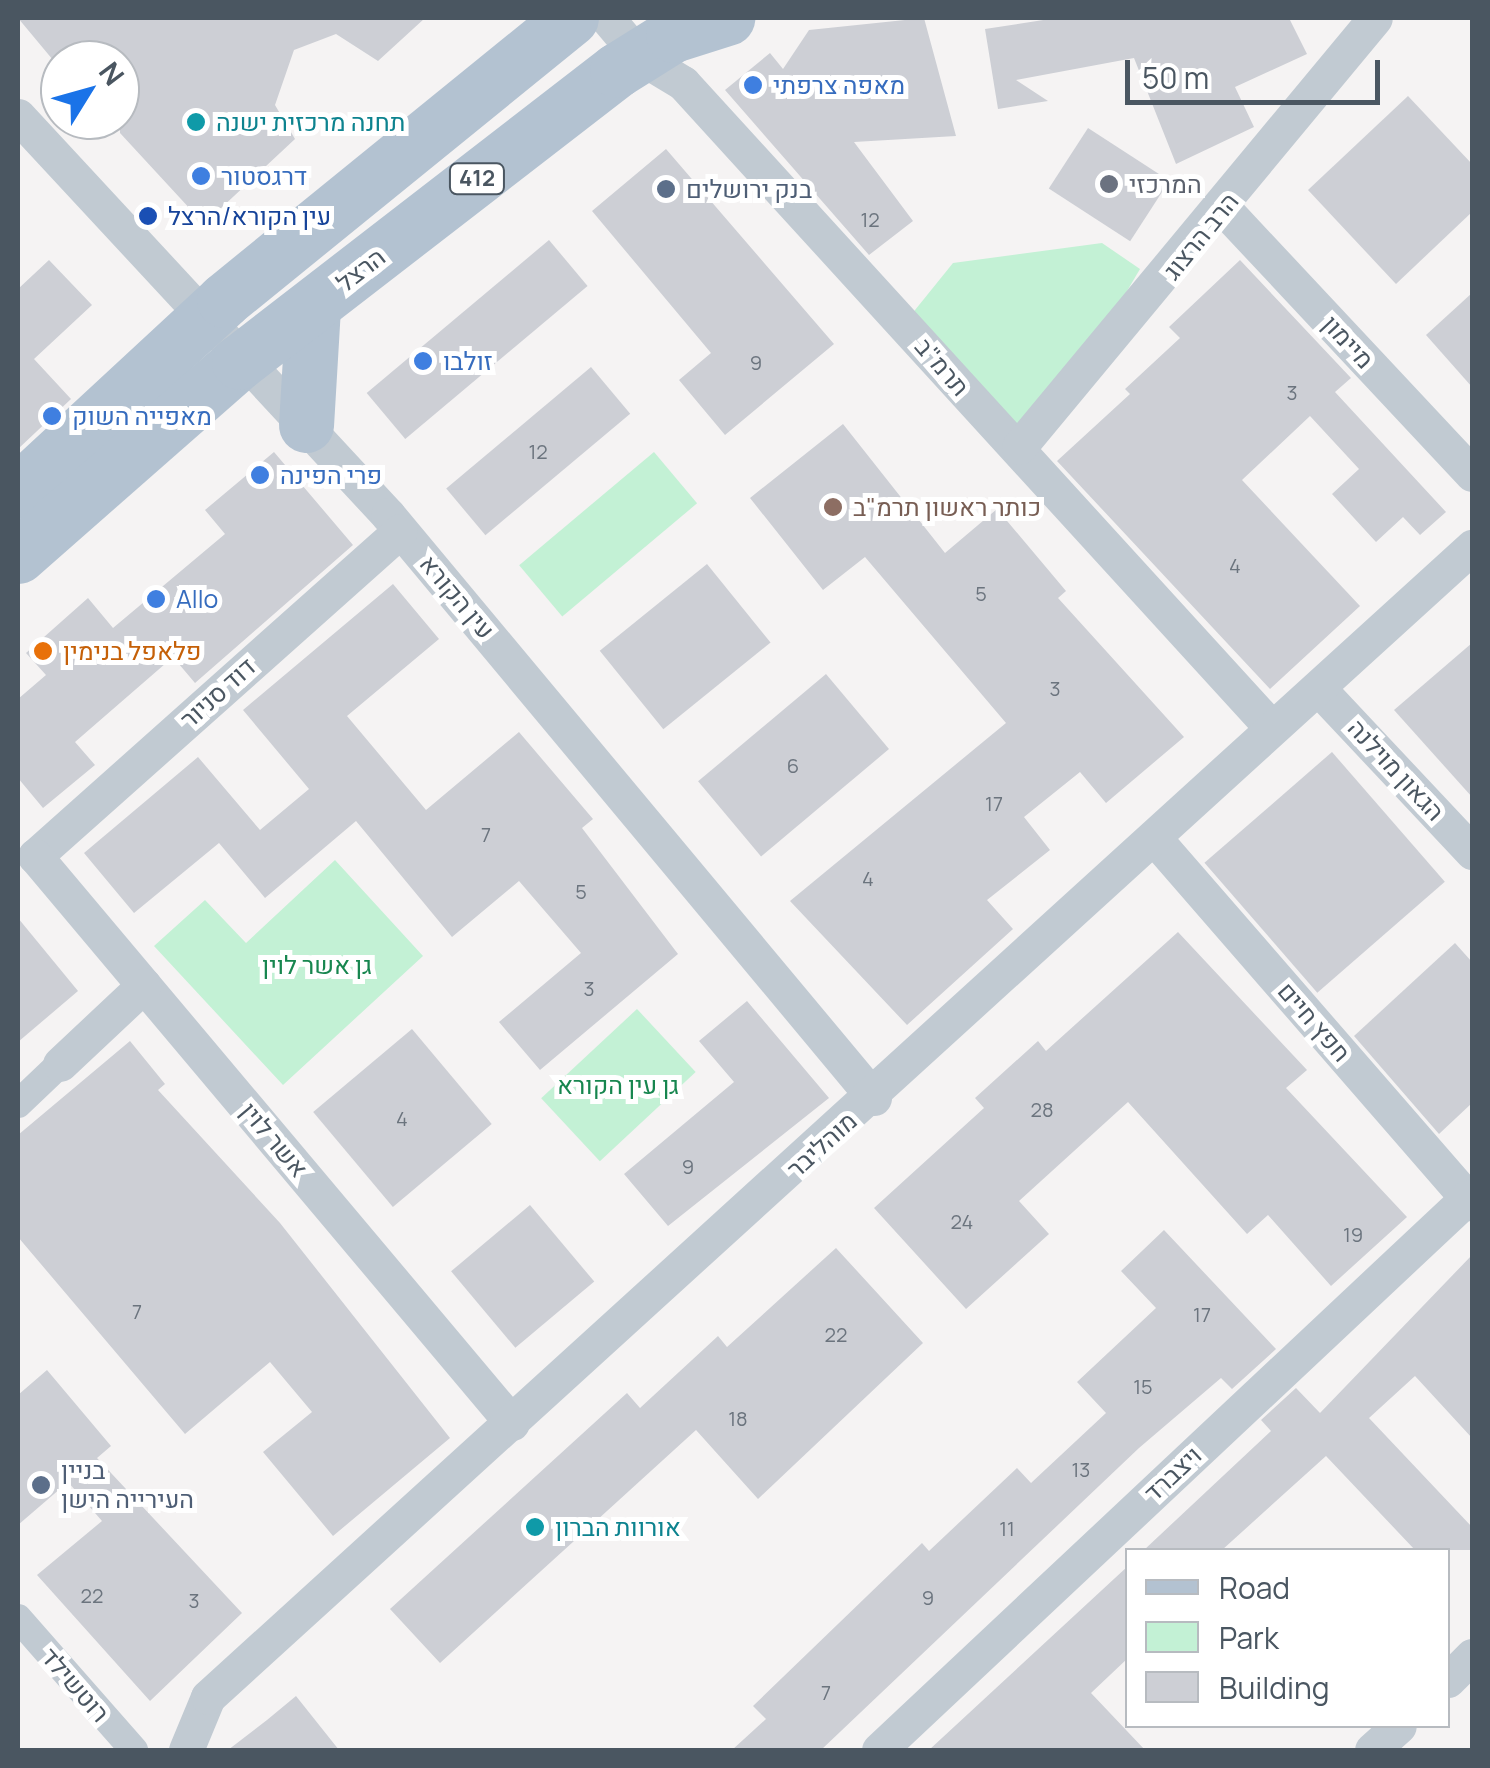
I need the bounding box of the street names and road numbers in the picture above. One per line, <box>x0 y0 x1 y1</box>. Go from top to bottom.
road number: 412 <box>447 162 507 196</box>
street label: הרב הרצוג <box>1157 187 1245 285</box>
street label: הרצל <box>331 242 391 298</box>
street label: מיימון <box>1316 309 1380 375</box>
street label: תרמ"ב <box>909 332 975 402</box>
street label: עין הקורא <box>413 549 501 645</box>
street label: דוד סניור <box>174 652 262 734</box>
street label: הגאון מוילנה <box>1342 713 1450 827</box>
street label: חפץ חיים <box>1271 976 1357 1068</box>
street label: אשר לוין <box>234 1097 314 1183</box>
street label: מוהליבר <box>781 1106 863 1184</box>
street label: ויצברד <box>1138 1440 1208 1508</box>
street label: רוטשילד <box>35 1642 115 1728</box>

